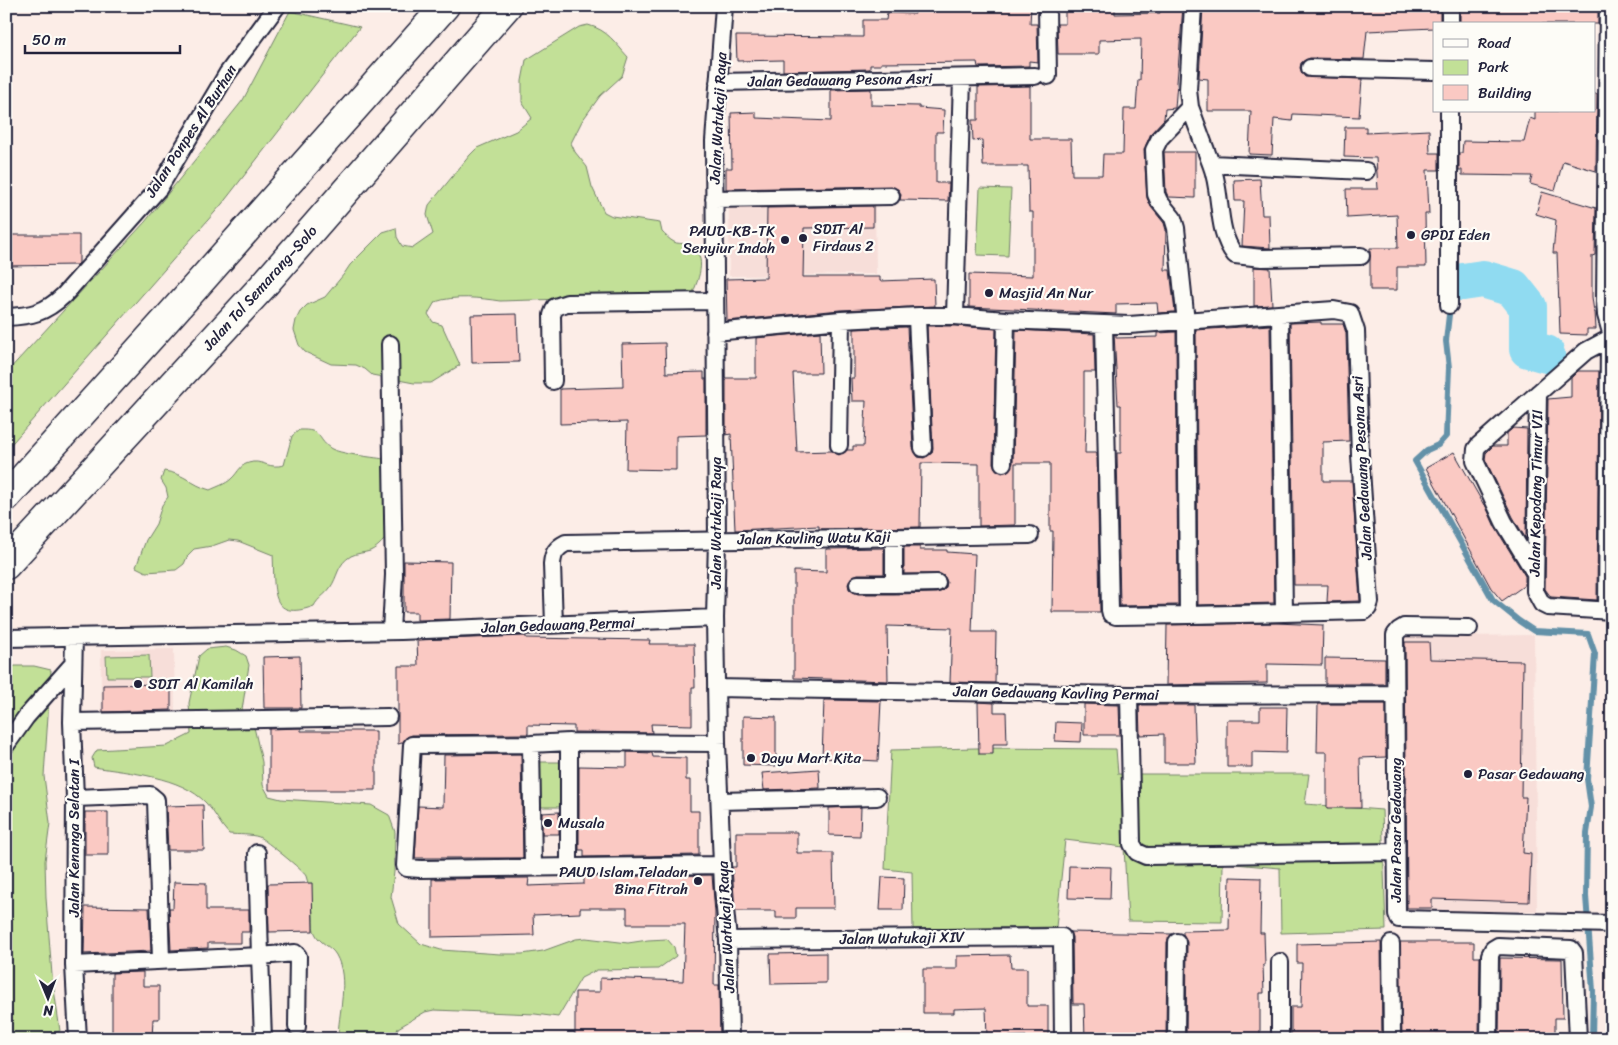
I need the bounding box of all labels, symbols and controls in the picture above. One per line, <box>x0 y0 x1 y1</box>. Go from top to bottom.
scale bar <box>25 22 180 54</box>
legend <box>1433 22 1596 112</box>
text: 50 m <box>32 27 67 53</box>
text: Road <box>1478 30 1511 56</box>
street label: Jalan Watukaji Raya <box>702 51 734 186</box>
text: Park <box>1478 54 1509 80</box>
street label: Jalan Ponpes Al Burhan <box>138 59 244 204</box>
street label: Jalan Gedawang Pesona Asri <box>747 65 933 95</box>
text: Building <box>1478 80 1532 106</box>
place label: SDIT Al Firdaus 2 <box>813 216 874 259</box>
place label: PAUD-KB-TK Senyiur Indah <box>682 218 775 261</box>
street label: Jalan Tol Semarang–Solo <box>195 219 324 358</box>
place label: GPDI Eden <box>1421 222 1490 248</box>
marker: GPDI Eden <box>1405 229 1417 241</box>
marker: SDIT Al Firdaus 2 <box>797 232 809 244</box>
marker: PAUD-KB-TK Senyiur Indah <box>779 234 791 246</box>
place label: Masjid An Nur <box>999 280 1094 306</box>
marker: Masjid An Nur <box>983 287 995 299</box>
street label: Jalan Gedawang Pesona Asri <box>1344 374 1380 562</box>
street label: Jalan Kepodang Timur VII <box>1522 409 1550 578</box>
street label: Jalan Watukaji Raya <box>703 457 729 590</box>
street label: Jalan Kavling Watu Kaji <box>736 524 892 552</box>
street label: Jalan Gedawang Permai <box>480 609 636 641</box>
place label: SDIT Al Kamilah <box>148 671 254 697</box>
marker: SDIT Al Kamilah <box>132 678 144 690</box>
street label: Jalan Gedawang Kavling Permai <box>952 678 1160 708</box>
place label: Dayu Mart Kita <box>761 745 861 771</box>
marker: Dayu Mart Kita <box>745 752 757 764</box>
street label: Jalan Pasar Gedawang <box>1383 757 1409 903</box>
street label: Jalan Kenanga Selatan I <box>61 758 87 918</box>
place label: Pasar Gedawang <box>1478 761 1585 787</box>
marker: Pasar Gedawang <box>1462 768 1474 780</box>
place label: Musala <box>558 810 605 836</box>
marker: Musala <box>542 817 554 829</box>
place label: PAUD Islam Teladan Bina Fitrah <box>559 859 688 902</box>
street label: Jalan Watukaji Raya <box>710 860 742 995</box>
marker: PAUD Islam Teladan Bina Fitrah <box>692 875 704 887</box>
street label: Jalan Watukaji XIV <box>838 924 966 952</box>
north arrow <box>22 972 72 1022</box>
text: N <box>43 998 54 1023</box>

